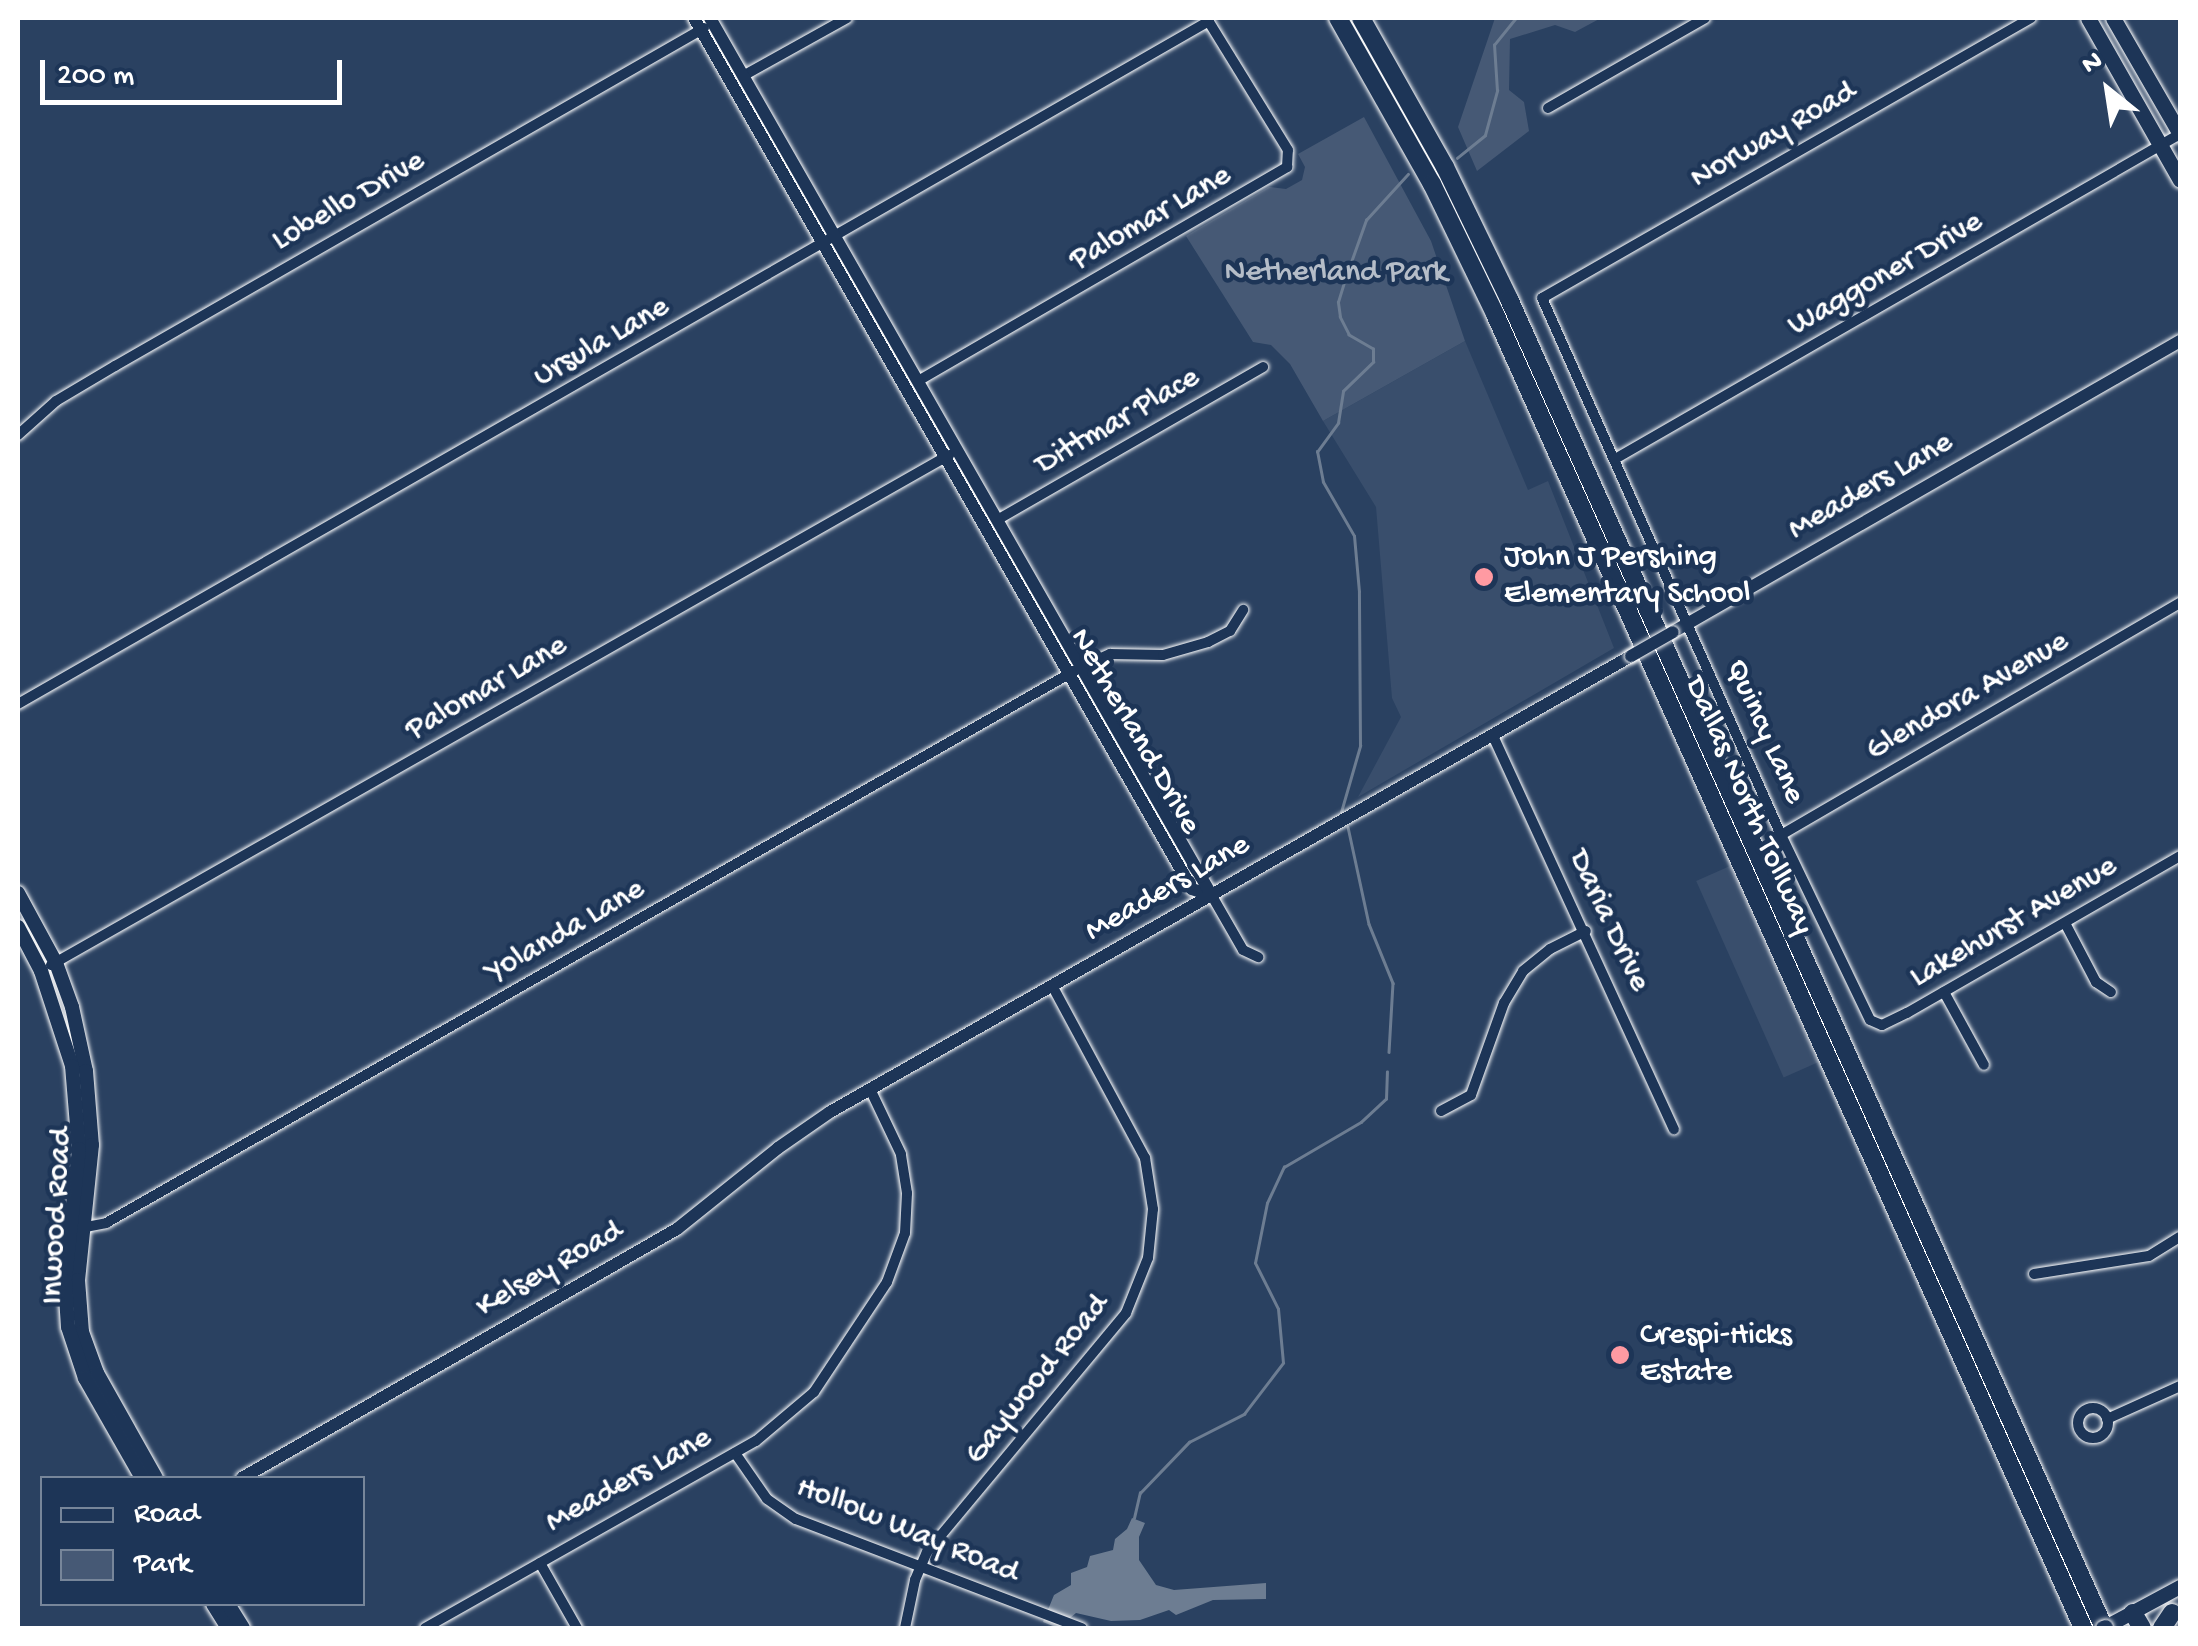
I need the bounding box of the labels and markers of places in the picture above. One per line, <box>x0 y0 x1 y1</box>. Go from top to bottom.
place label: John J Pershing Elementary School <box>1504 540 1751 615</box>
marker: John J Pershing Elementary School <box>1473 566 1495 588</box>
place label: Crespi-Hicks Estate <box>1640 1318 1792 1393</box>
marker: Crespi-Hicks Estate <box>1609 1344 1631 1366</box>

